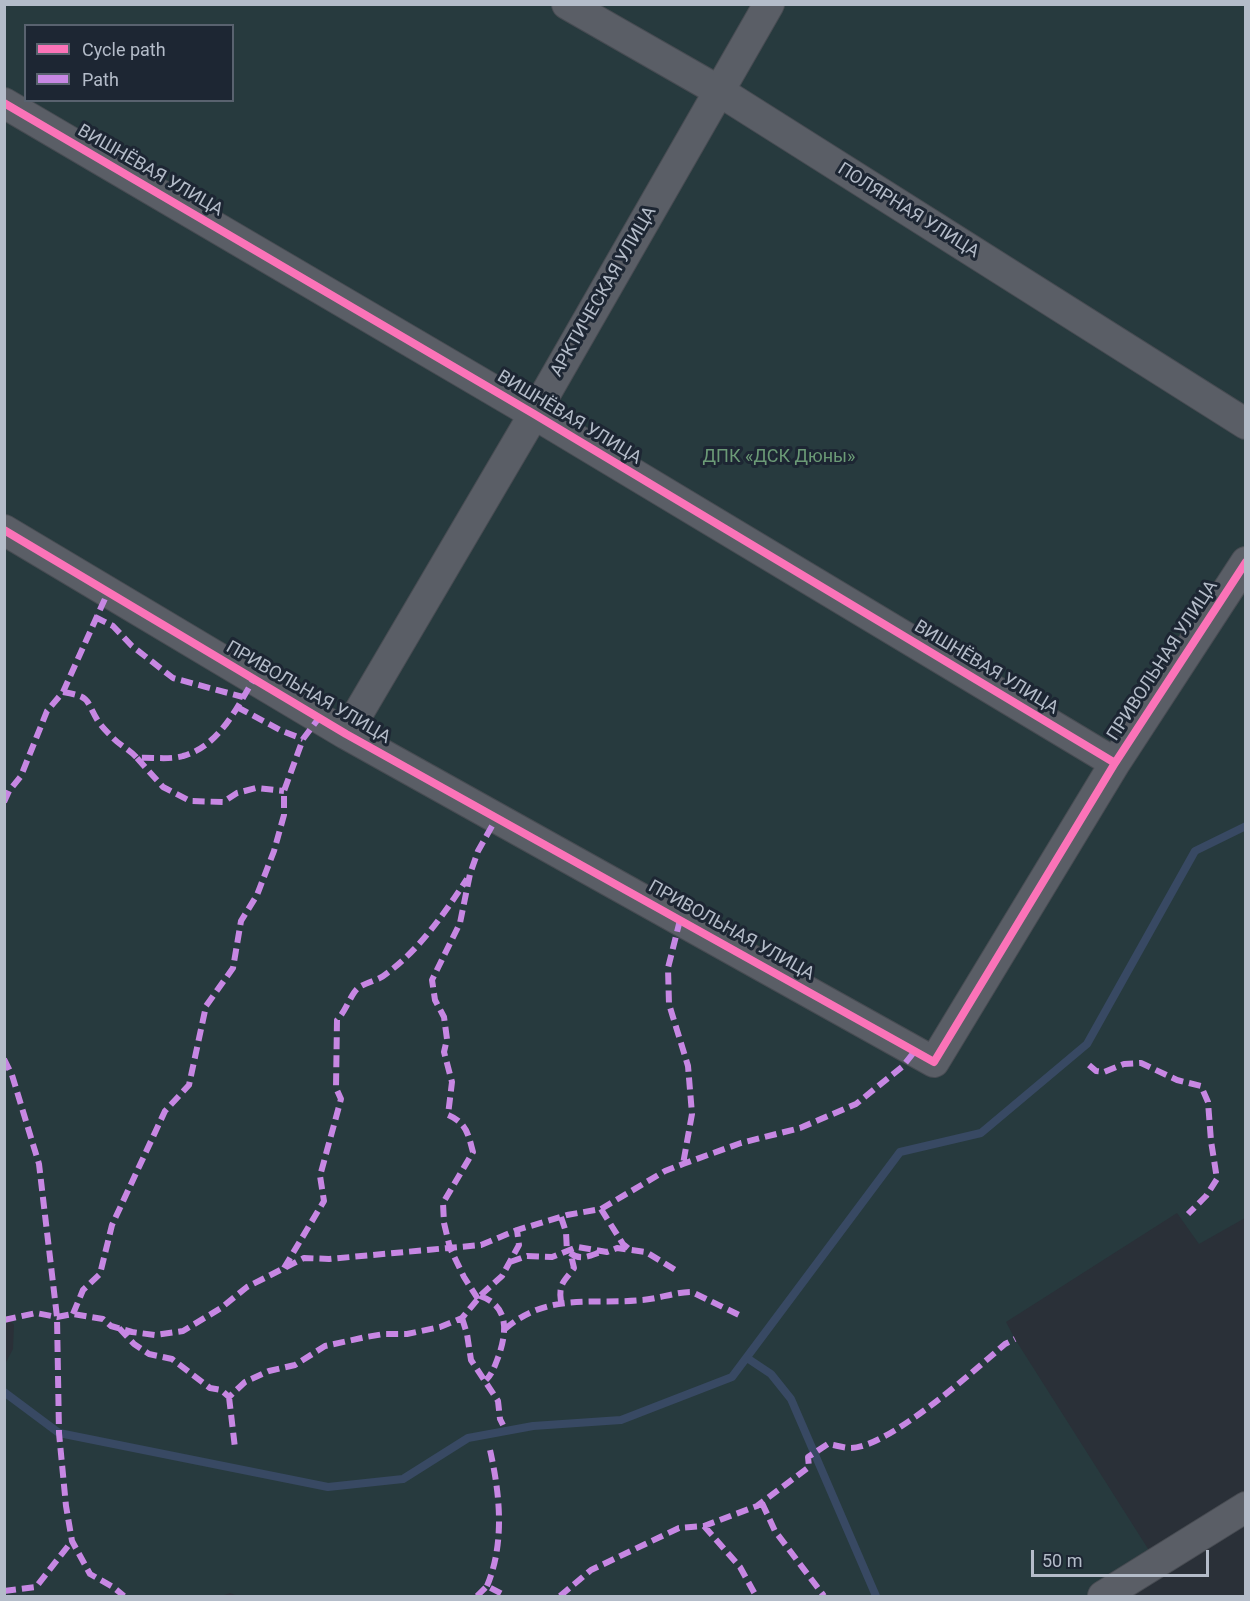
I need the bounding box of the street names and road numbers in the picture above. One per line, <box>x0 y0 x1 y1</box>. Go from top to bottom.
street label: ВИШНЁВАЯ УЛИЦА <box>73 121 227 221</box>
street label: ПОЛЯРНАЯ УЛИЦА <box>833 159 983 263</box>
street label: АРКТИЧЕСКАЯ УЛИЦА <box>546 203 662 381</box>
street label: ВИШНЁВАЯ УЛИЦА <box>493 366 645 470</box>
street label: ПРИВОЛЬНАЯ УЛИЦА <box>1103 577 1223 745</box>
street label: ВИШНЁВАЯ УЛИЦА <box>910 616 1062 720</box>
street label: ПРИВОЛЬНАЯ УЛИЦА <box>222 637 394 749</box>
street label: ПРИВОЛЬНАЯ УЛИЦА <box>644 876 818 986</box>

